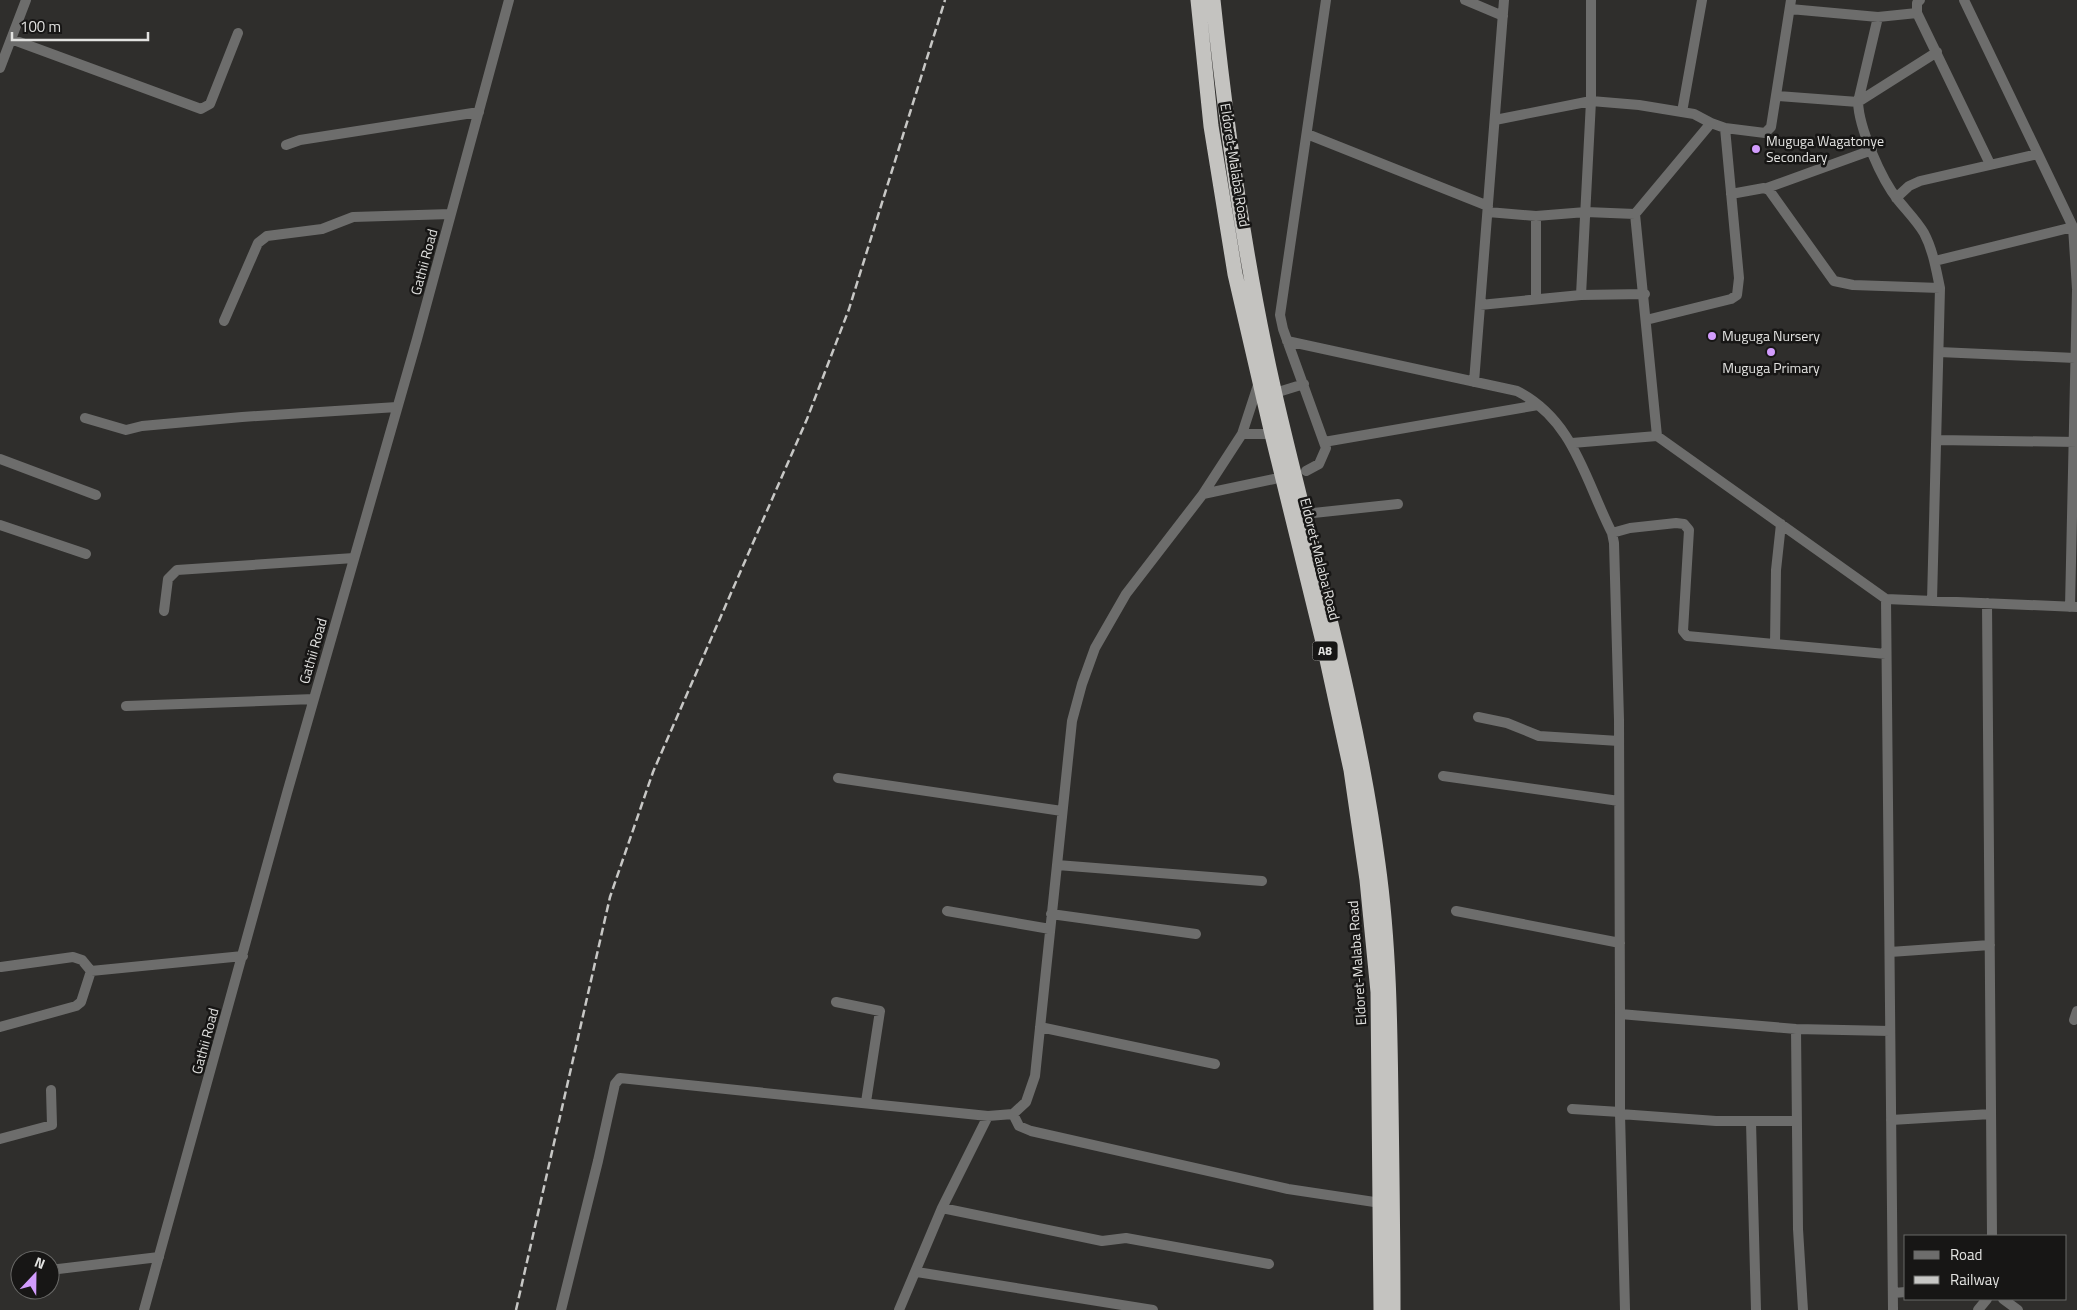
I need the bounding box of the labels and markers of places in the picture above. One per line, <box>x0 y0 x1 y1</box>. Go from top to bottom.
place label: Muguga Wagatonye Secondary <box>1766 130 1884 167</box>
marker: Muguga Wagatonye Secondary <box>1750 143 1762 155</box>
place label: Muguga Nursery <box>1722 325 1820 346</box>
marker: Muguga Nursery <box>1706 330 1718 342</box>
marker: Muguga Primary <box>1765 346 1777 358</box>
place label: Muguga Primary <box>1722 357 1820 378</box>

